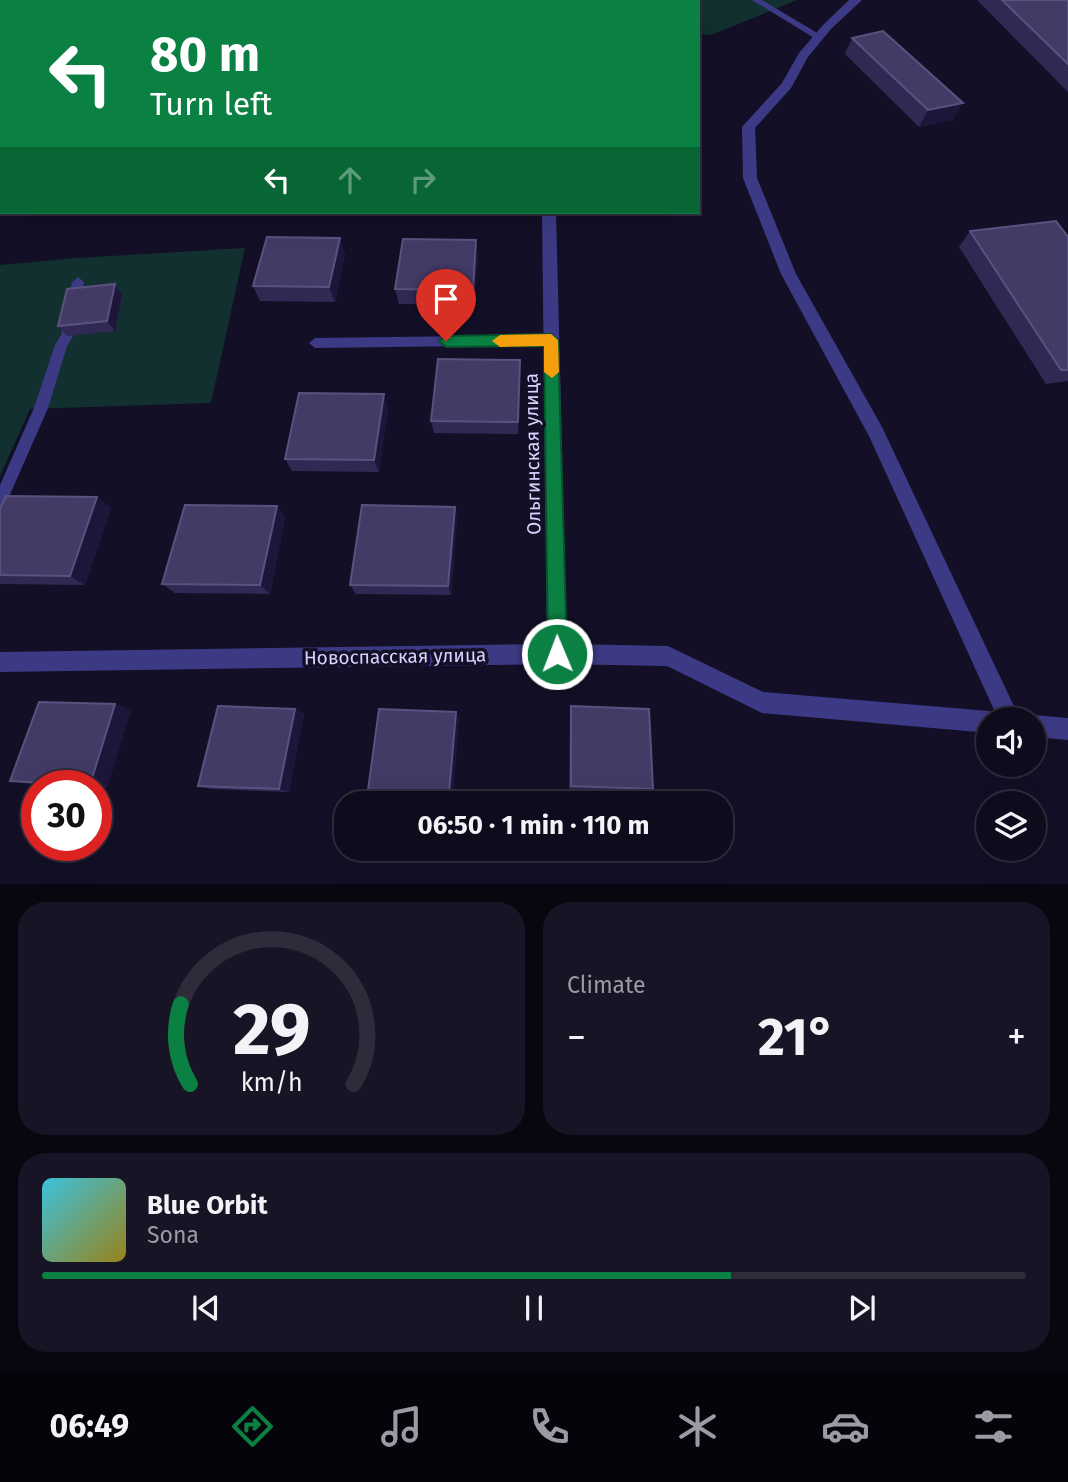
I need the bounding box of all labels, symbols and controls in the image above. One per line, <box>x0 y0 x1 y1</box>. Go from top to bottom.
text: 80 m <box>150 25 260 84</box>
icon: left <box>35 28 126 119</box>
text: Turn left <box>150 85 272 123</box>
icon: left <box>258 161 296 199</box>
icon: ahead <box>331 161 369 199</box>
icon: right <box>404 161 442 199</box>
pin <box>416 269 476 341</box>
icon: arrive <box>427 280 465 318</box>
street label: Ольгинская улица <box>520 373 545 535</box>
position arrow <box>520 617 594 691</box>
street label: Новоспасская улица <box>304 643 486 670</box>
map controls <box>976 707 1046 861</box>
button: sound <box>976 707 1046 777</box>
speed limit sign: 30 <box>21 770 112 861</box>
button: layers <box>976 791 1046 861</box>
text: 06:50 · 1 min · 110 m <box>417 810 650 841</box>
text: Climate <box>567 971 646 999</box>
text: 29 <box>233 987 310 1074</box>
text: 21° <box>758 1006 835 1069</box>
text: − <box>567 1014 586 1060</box>
text: + <box>1007 1014 1026 1060</box>
text: km/h <box>241 1068 302 1098</box>
text: Blue Orbit <box>147 1190 267 1221</box>
text: Sona <box>147 1221 199 1249</box>
icon: previous <box>187 1289 225 1327</box>
icon: pause <box>515 1289 553 1327</box>
icon: next <box>843 1289 881 1327</box>
icon: directions <box>228 1402 277 1451</box>
icon: music <box>377 1402 426 1451</box>
icon: phone <box>525 1402 574 1451</box>
icon: climate <box>673 1402 722 1451</box>
icon: car <box>821 1402 870 1451</box>
icon: filters <box>969 1402 1018 1451</box>
text: 06:49 <box>50 1407 129 1445</box>

